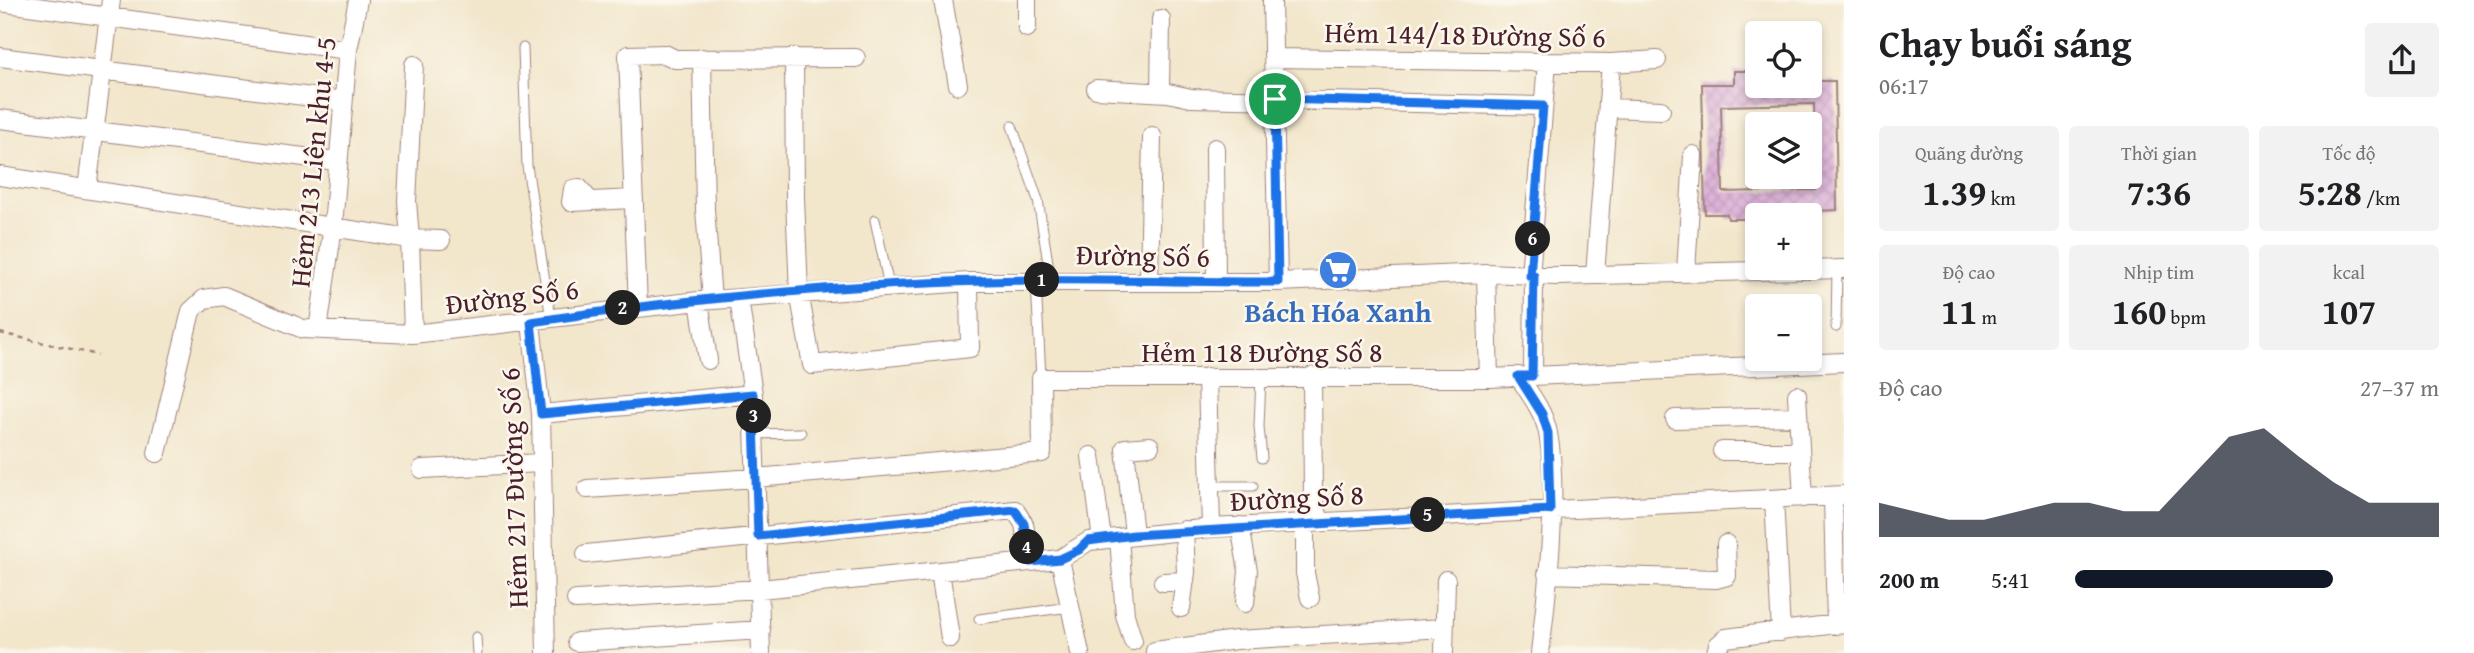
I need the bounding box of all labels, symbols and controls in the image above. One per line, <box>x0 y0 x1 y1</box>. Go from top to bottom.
street label: Hẻm 144/18 Đường Số 6 <box>1324 11 1606 57</box>
text: Chạy buổi sáng <box>1879 15 2132 71</box>
map controls <box>1745 21 1822 371</box>
button: locate <box>1745 21 1822 98</box>
button: share <box>2365 23 2439 97</box>
street label: Hẻm 213 Liên khu 4-5 <box>278 35 346 289</box>
pin <box>1245 69 1305 129</box>
text: 06:17 <box>1879 69 1929 102</box>
icon: arrive <box>1256 80 1294 118</box>
button: layers <box>1745 112 1822 189</box>
text: Quãng đường <box>1915 139 2023 167</box>
text: Thời gian <box>2121 139 2197 167</box>
text: Tốc độ <box>2323 139 2375 167</box>
text: 1.39 <box>1922 167 1986 218</box>
text: 7:36 <box>2127 167 2191 218</box>
text: 5:28 <box>2298 167 2362 218</box>
text: km <box>1986 184 2016 212</box>
text: /km <box>2362 184 2400 212</box>
button: + <box>1745 203 1822 280</box>
pin: 6 <box>1516 222 1550 256</box>
text: 6 <box>1528 224 1537 252</box>
street label: Đường Số 6 <box>1076 233 1210 277</box>
supermarket icon: Bách Hóa Xanh <box>1317 249 1359 291</box>
text: Độ cao <box>1943 258 1995 286</box>
text: Nhịp tim <box>2124 258 2194 286</box>
text: kcal <box>2333 258 2365 286</box>
pin: 1 <box>1024 262 1060 298</box>
text: 1 <box>1037 265 1046 293</box>
street label: Đường Số 6 <box>443 268 581 324</box>
text: 11 <box>1941 286 1977 337</box>
text: 160 <box>2112 286 2166 337</box>
text: 107 <box>2322 286 2376 337</box>
pin: 2 <box>606 290 640 326</box>
place label: Bách Hóa Xanh <box>1245 291 1432 332</box>
text: 2 <box>618 293 627 321</box>
button: − <box>1745 294 1822 371</box>
text: m <box>1977 303 1997 331</box>
text: bpm <box>2166 303 2206 331</box>
street label: Hẻm 118 Đường Số 8 <box>1141 331 1383 372</box>
street label: Hẻm 217 Đường Số 6 <box>488 367 538 609</box>
text: Độ cao <box>1879 371 1943 404</box>
text: 27–37 m <box>2360 371 2439 404</box>
pin: 3 <box>736 398 772 434</box>
text: 3 <box>749 401 758 429</box>
street label: Đường Số 8 <box>1229 473 1365 521</box>
pin: 5 <box>1410 498 1446 532</box>
text: 5 <box>1423 500 1432 528</box>
pin: 4 <box>1010 530 1044 564</box>
text: 4 <box>1022 532 1031 560</box>
text: 200 m <box>1879 563 1940 596</box>
text: 5:41 <box>1991 563 2030 596</box>

